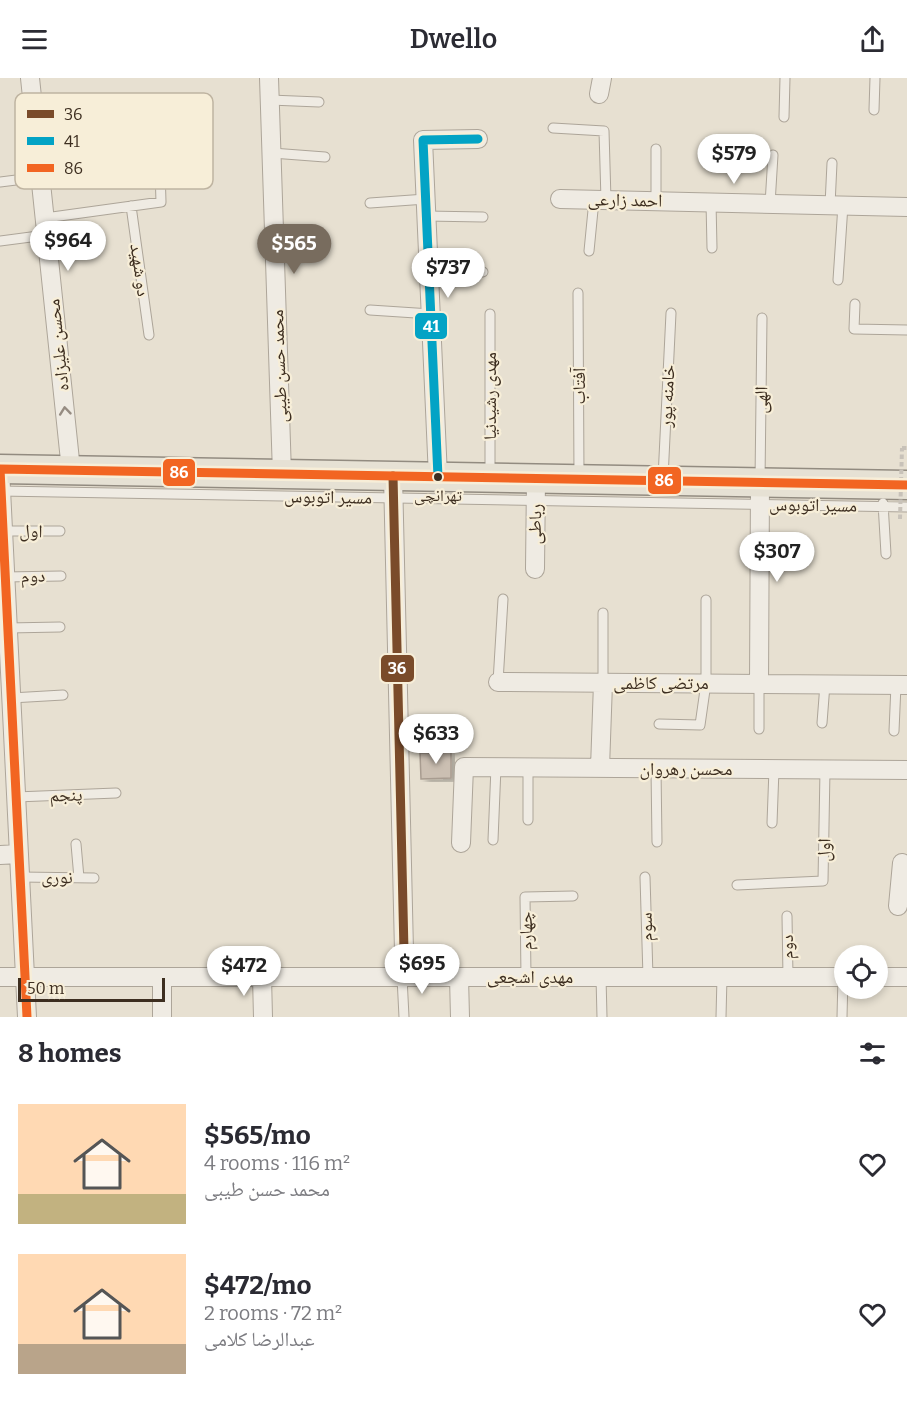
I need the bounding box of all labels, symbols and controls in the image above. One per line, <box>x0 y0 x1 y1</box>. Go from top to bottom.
icon: menu <box>18 23 51 56</box>
text: Dwello <box>410 23 497 55</box>
icon: share <box>856 23 889 56</box>
legend <box>15 93 213 189</box>
text: 36 <box>64 105 83 124</box>
text: 41 <box>64 132 80 151</box>
pin: $579 <box>698 134 770 185</box>
text: $579 <box>711 141 757 165</box>
text: 86 <box>64 159 83 178</box>
street label: احمد زارعی <box>587 188 663 212</box>
pin: $964 <box>32 221 104 272</box>
pin: $565 <box>258 224 330 275</box>
text: $964 <box>44 228 92 252</box>
text: $565 <box>271 231 317 255</box>
street label: دو شهید <box>125 242 155 298</box>
pin: $737 <box>412 248 484 299</box>
text: $737 <box>426 255 470 279</box>
street label: محسن علیزاده <box>42 298 74 392</box>
street label: محمد حسن طیبی <box>266 309 292 423</box>
line badge: 41 <box>414 312 448 340</box>
text: 41 <box>423 317 439 336</box>
street label: مهدی رشیدنیا <box>479 352 501 440</box>
street label: خامنه پور <box>654 364 680 429</box>
street label: آفتاب <box>568 367 590 404</box>
street label: الهی <box>750 386 772 414</box>
one-way arrow <box>59 407 72 416</box>
line badge: 86 <box>162 458 196 487</box>
text: 86 <box>169 463 189 482</box>
line badge: 86 <box>647 466 682 495</box>
marker: تهرانچی <box>432 471 444 483</box>
text: 86 <box>654 471 674 490</box>
street label: مسیر اتوبوس <box>284 485 372 509</box>
place label: تهرانچی <box>414 486 462 506</box>
street label: مسیر اتوبوس <box>769 493 857 517</box>
street label: رباطی <box>524 503 546 545</box>
street label: اول <box>19 520 43 542</box>
pin: $307 <box>741 532 813 583</box>
text: $307 <box>753 539 801 563</box>
street label: دوم <box>20 565 46 588</box>
line badge: 36 <box>380 654 415 683</box>
text: 36 <box>388 659 407 678</box>
street label: مرتضی کاظمی <box>613 672 709 694</box>
pin: $633 <box>400 714 472 765</box>
text: $633 <box>413 721 459 745</box>
street label: محسن رهروان <box>640 758 732 780</box>
street label: پنجم <box>49 783 83 808</box>
street label: اول <box>813 838 835 862</box>
street label: نوری <box>41 866 73 888</box>
street label: چهارم <box>515 911 538 951</box>
street label: سوم <box>634 912 659 942</box>
street label: دوم <box>776 934 799 960</box>
pin: $695 <box>386 944 458 995</box>
map controls <box>834 945 888 999</box>
button: locate <box>834 945 888 999</box>
pin: $472 <box>208 946 280 997</box>
text: $695 <box>399 951 445 975</box>
text: $472 <box>221 953 267 977</box>
street label: مهدی اشجعی <box>487 966 573 988</box>
scale bar <box>18 975 165 1002</box>
text: 50 m <box>27 979 64 998</box>
icon: filters <box>856 1037 889 1070</box>
text: 8 homes <box>18 1038 122 1069</box>
text: $565/mo <box>204 1120 311 1151</box>
icon: home <box>66 1128 138 1200</box>
icon: heart <box>856 1148 889 1181</box>
text: 4 rooms · 116 m² <box>204 1151 350 1175</box>
text: محمد حسن طیبی <box>204 1177 330 1201</box>
text: $472/mo <box>204 1270 312 1301</box>
icon: home <box>66 1278 138 1350</box>
icon: heart <box>856 1298 889 1331</box>
text: 2 rooms · 72 m² <box>204 1301 342 1325</box>
text: عبدالرضا کلامی <box>204 1327 315 1351</box>

